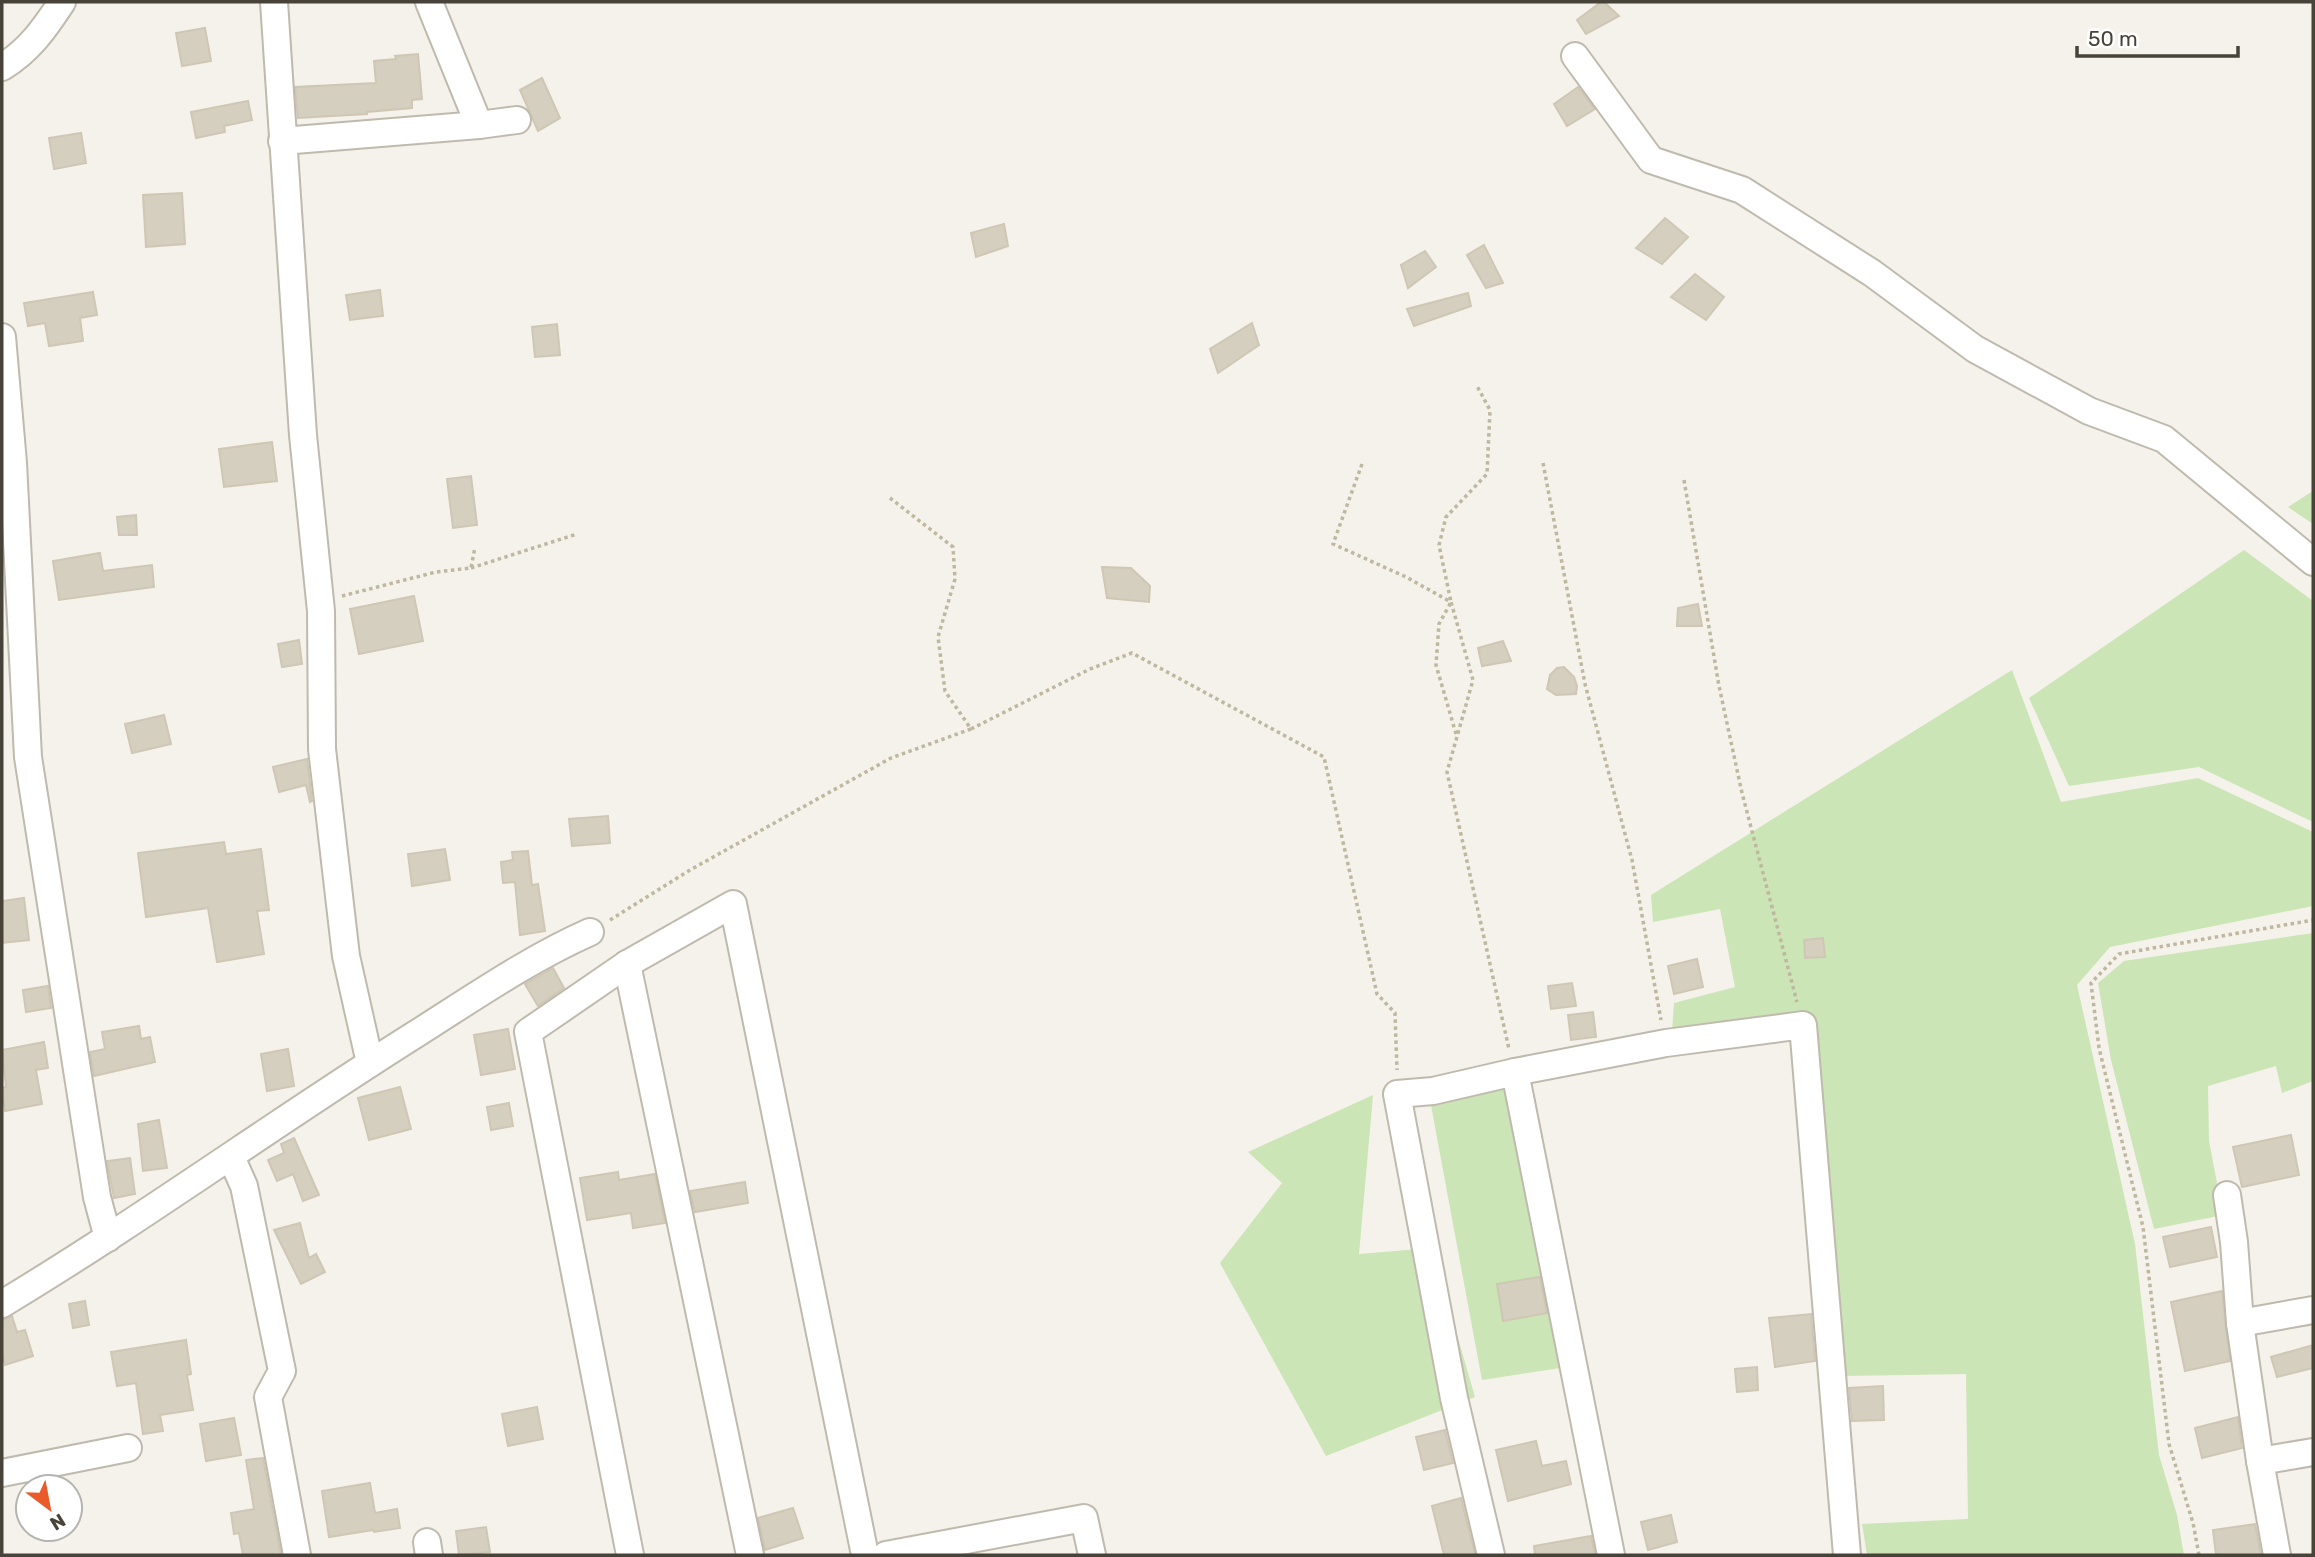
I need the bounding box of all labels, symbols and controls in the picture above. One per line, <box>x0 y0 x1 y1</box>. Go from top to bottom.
scale bar <box>2077 14 2238 58</box>
text: 50 m <box>2088 26 2138 51</box>
north arrow <box>14 1473 84 1543</box>
text: N <box>46 1509 70 1535</box>

